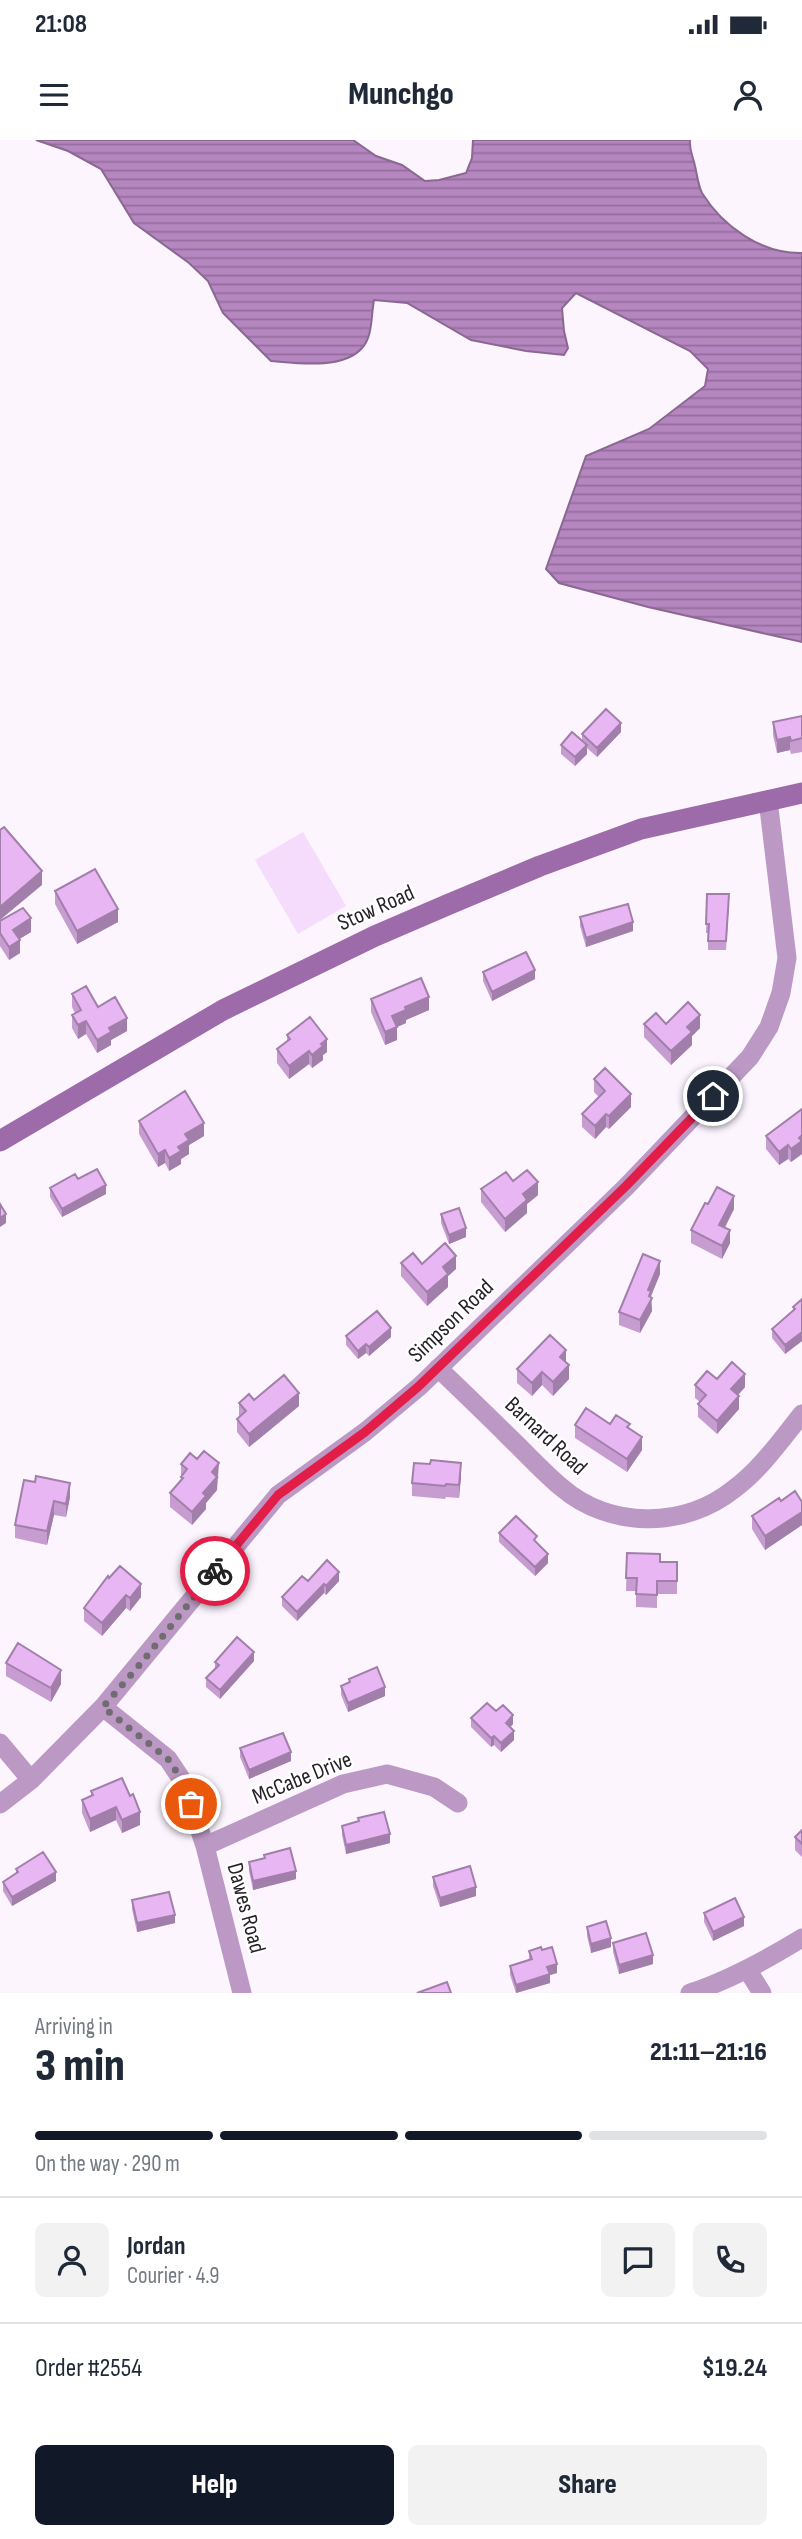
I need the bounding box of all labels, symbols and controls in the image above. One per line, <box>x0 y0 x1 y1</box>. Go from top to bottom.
text: 21:08 <box>35 9 87 40</box>
text: Munchgo <box>348 75 454 114</box>
icon: menu <box>35 76 73 114</box>
icon: person <box>729 76 767 114</box>
street label: Stow Road <box>333 879 419 937</box>
pin <box>683 1066 743 1126</box>
icon: home <box>694 1077 732 1115</box>
street label: Simpson Road <box>402 1273 500 1369</box>
street label: Barnard Road <box>499 1391 593 1481</box>
courier <box>180 1536 250 1606</box>
icon: bike <box>196 1552 234 1590</box>
street label: McCabe Drive <box>248 1745 356 1811</box>
pin <box>161 1774 221 1834</box>
icon: bag <box>172 1785 210 1823</box>
street label: Dawes Road <box>221 1860 271 1956</box>
text: Arriving in <box>35 2013 113 2041</box>
text: 21:11–21:16 <box>650 2037 767 2068</box>
text: 3 min <box>35 2039 125 2094</box>
text: On the way · 290 m <box>35 2150 180 2178</box>
button: person <box>35 2223 109 2297</box>
button: chat <box>601 2223 675 2297</box>
button: phone <box>693 2223 767 2297</box>
text: Jordan <box>127 2231 185 2262</box>
text: Courier · 4.9 <box>127 2262 219 2290</box>
text: Order #2554 <box>35 2353 142 2384</box>
text: $19.24 <box>702 2353 767 2384</box>
button: Help <box>35 2445 394 2525</box>
button: Share <box>408 2445 767 2525</box>

